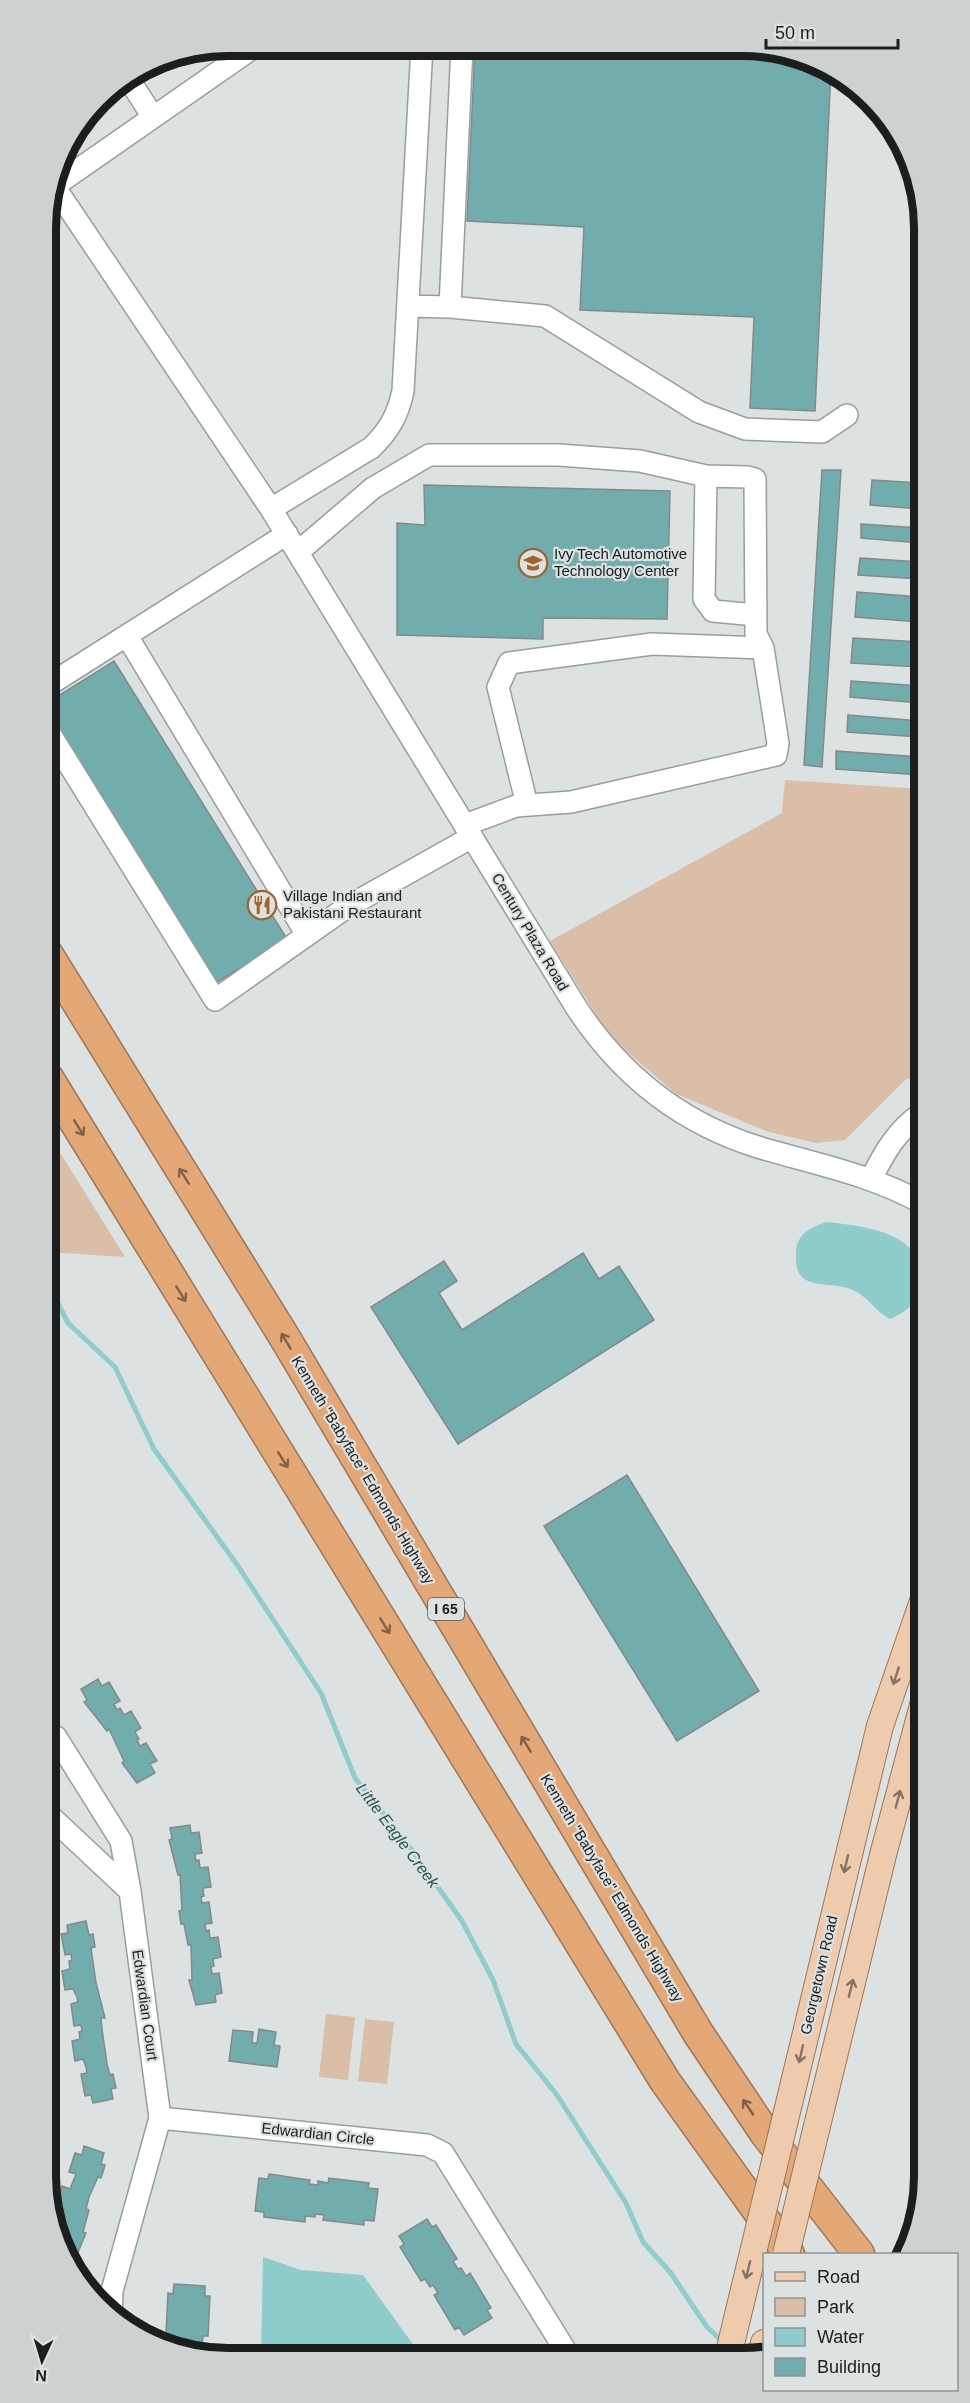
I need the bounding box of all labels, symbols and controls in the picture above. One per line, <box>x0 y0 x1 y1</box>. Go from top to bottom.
scale bar <box>766 12 898 50</box>
text: 50 m <box>775 23 815 43</box>
place label: Ivy Tech Automotive Technology Center <box>554 545 687 579</box>
school or university icon: Ivy Tech Automotive Technology Center <box>517 547 549 579</box>
street label: Century Plaza Road <box>489 870 572 994</box>
place label: Village Indian and Pakistani Restaurant <box>283 887 422 921</box>
restaurant icon: Village Indian and Pakistani Restaurant <box>246 889 278 921</box>
one-way arrow <box>73 1119 85 1136</box>
one-way arrow <box>178 1167 191 1184</box>
one-way arrow <box>175 1285 187 1302</box>
one-way arrow <box>280 1333 292 1350</box>
street label: Kenneth "Babyface" Edmonds Highway <box>289 1353 439 1587</box>
one-way arrow <box>277 1451 289 1468</box>
road number: I 65 <box>428 1598 464 1620</box>
one-way arrow <box>380 1617 392 1634</box>
one-way arrow <box>890 1666 901 1685</box>
one-way arrow <box>520 1736 532 1753</box>
street label: Kenneth "Babyface" Edmonds Highway <box>538 1771 688 2005</box>
water label: Little Eagle Creek <box>353 1780 443 1892</box>
one-way arrow <box>893 1790 904 1809</box>
one-way arrow <box>839 1854 851 1873</box>
street label: Georgetown Road <box>797 1914 840 2036</box>
street label: Edwardian Court <box>129 1948 162 2062</box>
one-way arrow <box>846 1979 857 1998</box>
one-way arrow <box>794 2044 806 2063</box>
one-way arrow <box>742 2099 754 2116</box>
street label: Edwardian Circle <box>261 2119 375 2148</box>
legend <box>763 2253 958 2391</box>
one-way arrow <box>742 2261 754 2280</box>
text: Road <box>817 2267 860 2287</box>
text: Park <box>817 2297 855 2317</box>
text: Water <box>817 2327 864 2347</box>
north arrow <box>12 2331 72 2391</box>
text: Building <box>817 2357 881 2377</box>
text: N <box>35 2367 47 2384</box>

